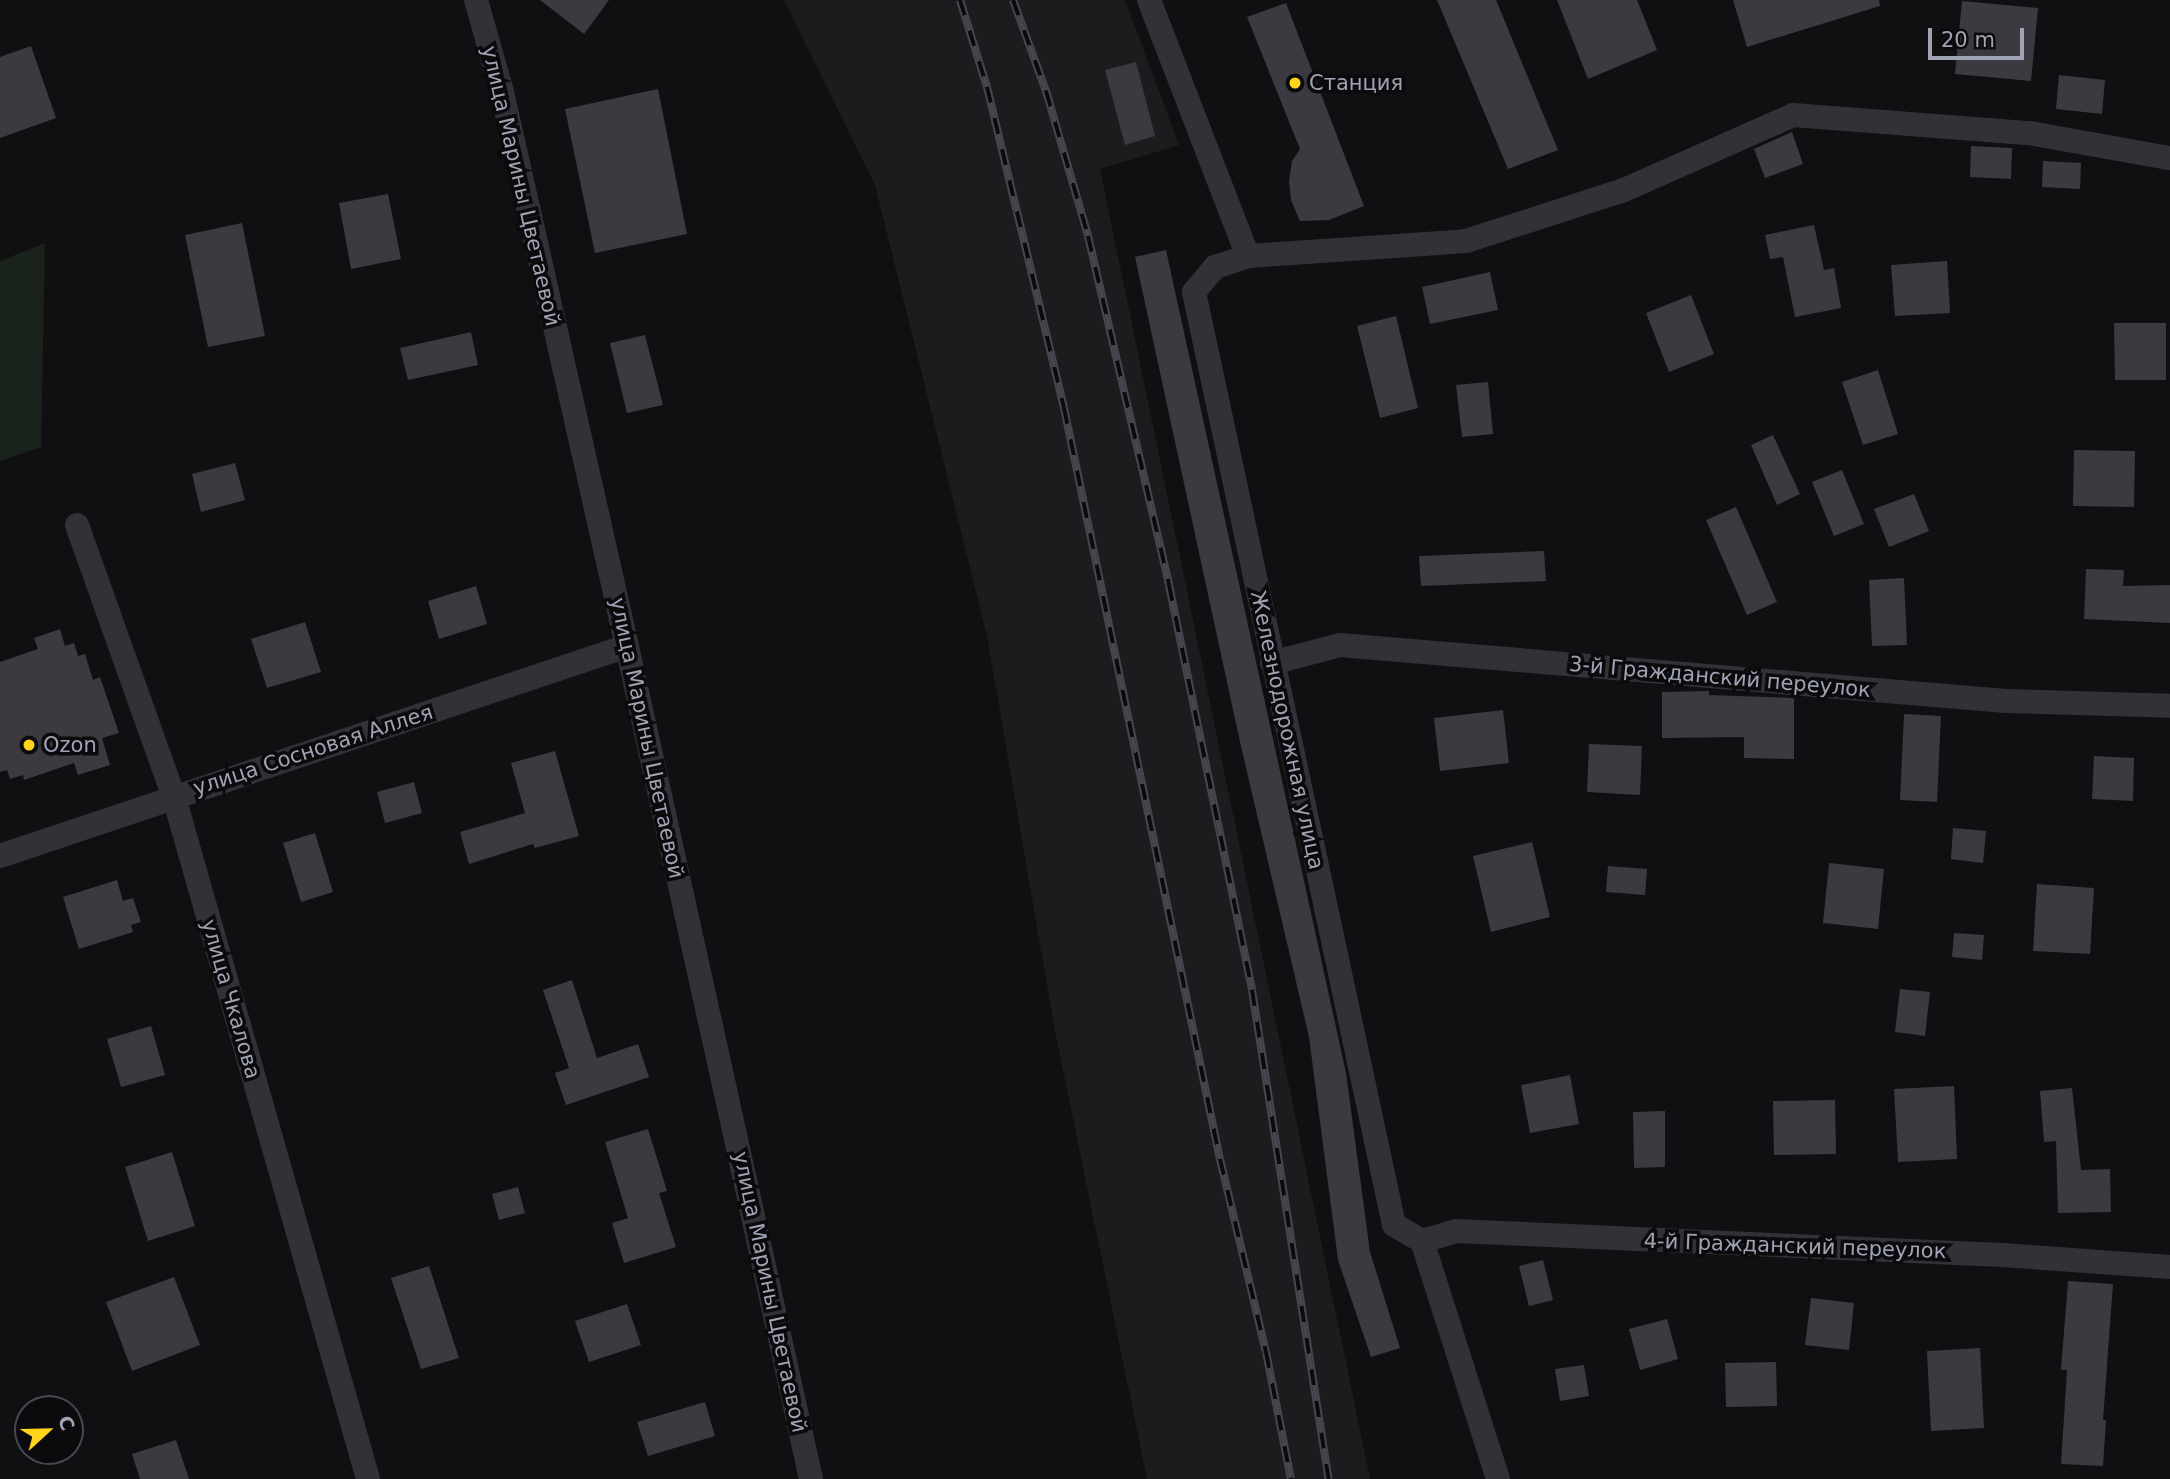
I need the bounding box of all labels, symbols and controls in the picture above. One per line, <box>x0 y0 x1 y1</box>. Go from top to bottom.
scale bar <box>1932 14 2028 58</box>
text: 20 m <box>1941 28 1995 52</box>
street label: улица Марины Цветаевой <box>476 43 566 329</box>
place label: Станция <box>1309 70 1403 96</box>
marker: Станция <box>1287 75 1303 91</box>
street label: Железнодорожная улица <box>1245 588 1329 872</box>
street label: улица Марины Цветаевой <box>605 595 689 881</box>
street label: 3-й Гражданский переулок <box>1568 651 1872 703</box>
street label: улица Сосновая Аллея <box>190 699 436 801</box>
place label: Ozon <box>43 732 97 758</box>
marker: Ozon <box>21 737 37 753</box>
street label: улица Чкалова <box>196 916 266 1082</box>
street label: улица Марины Цветаевой <box>728 1149 812 1435</box>
street label: 4-й Гражданский переулок <box>1643 1228 1947 1264</box>
north arrow <box>14 1395 84 1465</box>
text: С <box>54 1412 79 1433</box>

